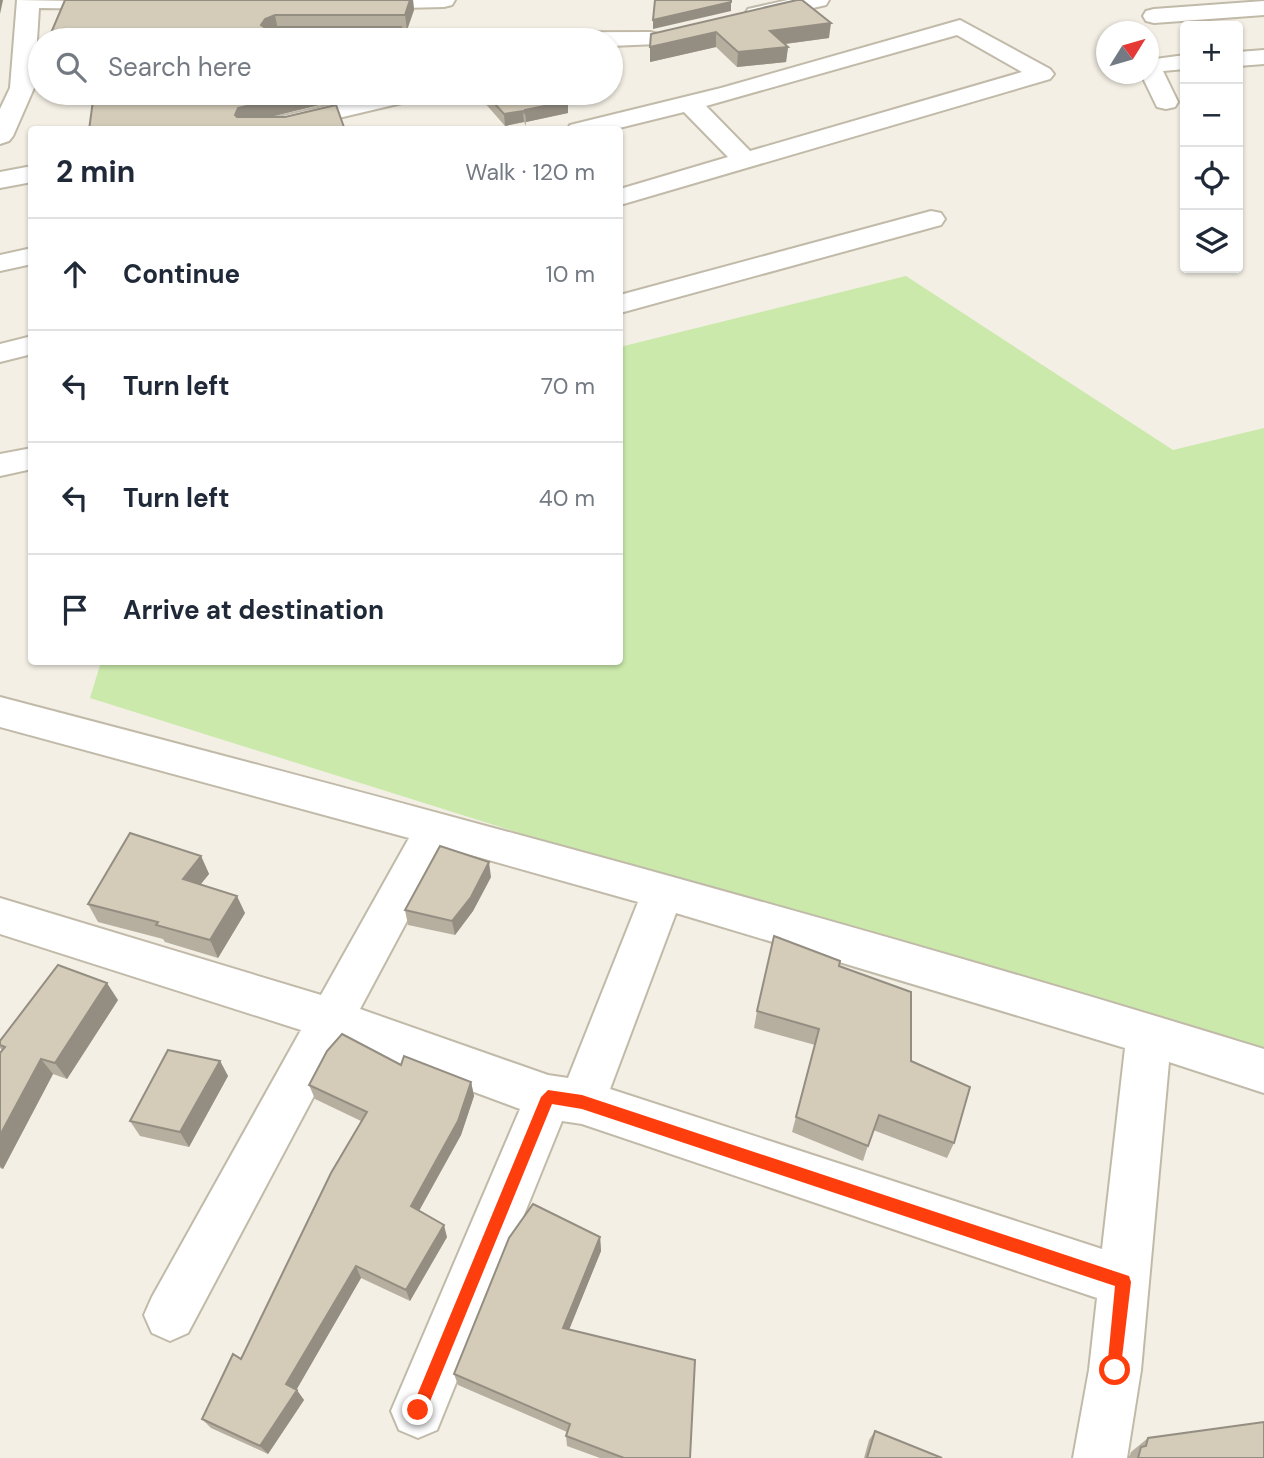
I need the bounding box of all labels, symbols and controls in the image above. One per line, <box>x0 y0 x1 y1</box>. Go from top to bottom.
north arrow <box>1096 21 1159 84</box>
map controls <box>1180 21 1243 273</box>
button: + <box>1180 21 1243 84</box>
search box <box>28 28 623 105</box>
icon: search <box>52 48 90 86</box>
text: Search here <box>108 50 251 84</box>
button: − <box>1180 84 1243 147</box>
button: locate <box>1180 147 1243 210</box>
text: 2 min <box>56 152 135 191</box>
text: Walk · 120 m <box>465 157 595 187</box>
button: layers <box>1180 210 1243 273</box>
icon: ahead <box>56 255 94 293</box>
text: Continue <box>123 257 240 291</box>
text: 10 m <box>545 259 595 289</box>
icon: left <box>56 367 94 405</box>
text: Turn left <box>123 369 230 403</box>
text: 70 m <box>541 371 595 401</box>
icon: left <box>56 479 94 517</box>
text: Turn left <box>123 481 230 515</box>
text: 40 m <box>539 483 595 513</box>
icon: arrive <box>56 591 94 629</box>
text: Arrive at destination <box>123 593 384 627</box>
route start <box>1099 1354 1130 1385</box>
route end <box>402 1394 433 1425</box>

